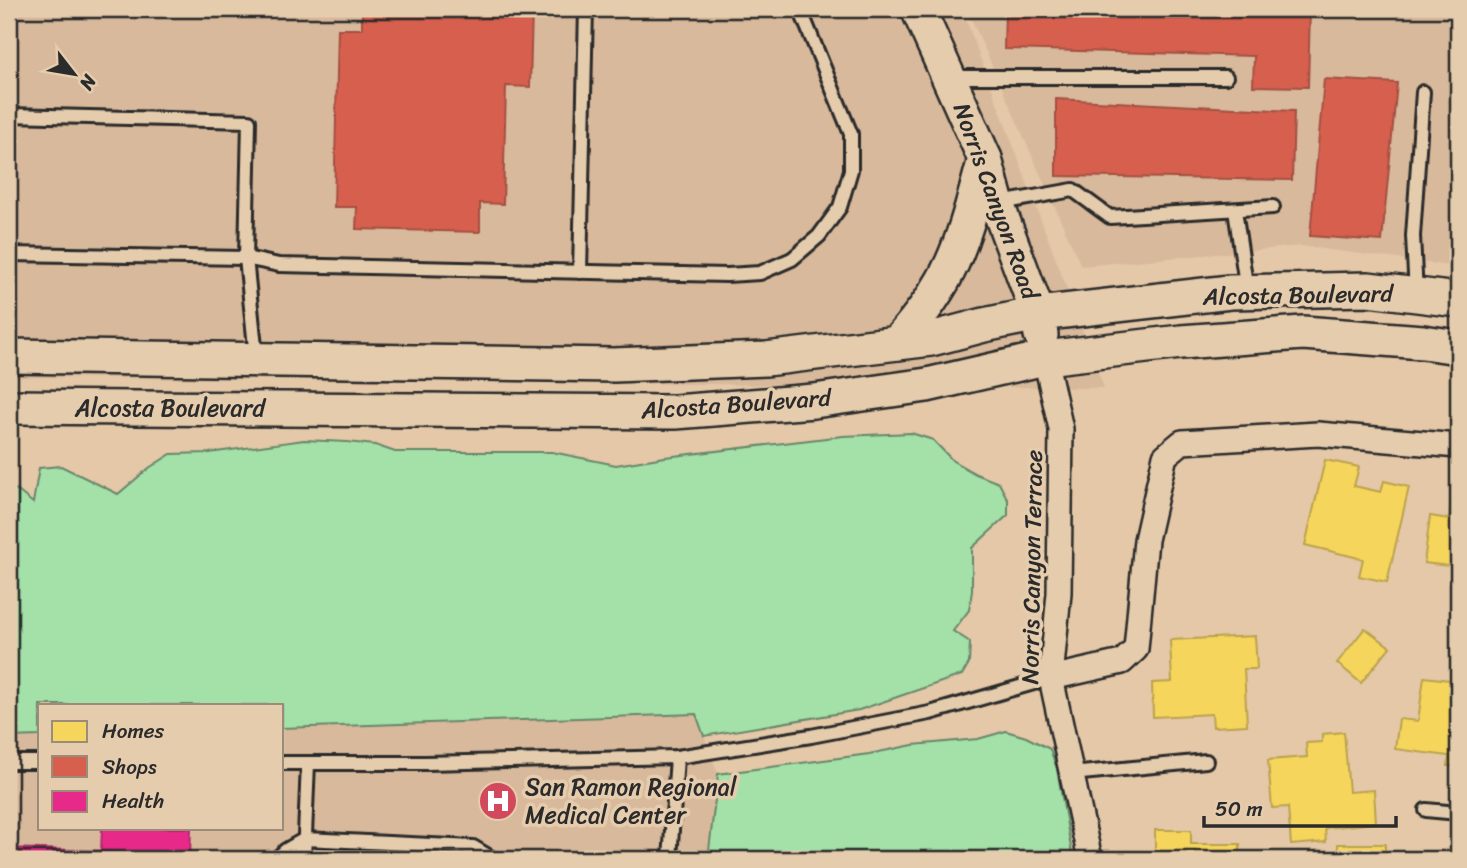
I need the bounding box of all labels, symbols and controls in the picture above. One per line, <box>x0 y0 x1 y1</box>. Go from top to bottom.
north arrow <box>38 38 108 108</box>
text: N <box>70 67 106 97</box>
street label: Norris Canyon Road <box>941 97 1052 307</box>
street label: Alcosta Boulevard <box>1202 272 1395 318</box>
street label: Alcosta Boulevard <box>639 376 834 432</box>
street label: Alcosta Boulevard <box>74 387 266 429</box>
street label: Norris Canyon Terrace <box>1009 449 1055 685</box>
legend <box>38 704 284 830</box>
text: Homes <box>102 712 164 750</box>
text: Shops <box>102 748 157 786</box>
place label: San Ramon Regional Medical Center <box>525 766 738 836</box>
hospital icon: San Ramon Regional Medical Center <box>477 780 519 822</box>
text: Health <box>102 782 164 820</box>
scale bar <box>1204 784 1397 828</box>
text: 50 m <box>1215 790 1263 828</box>

